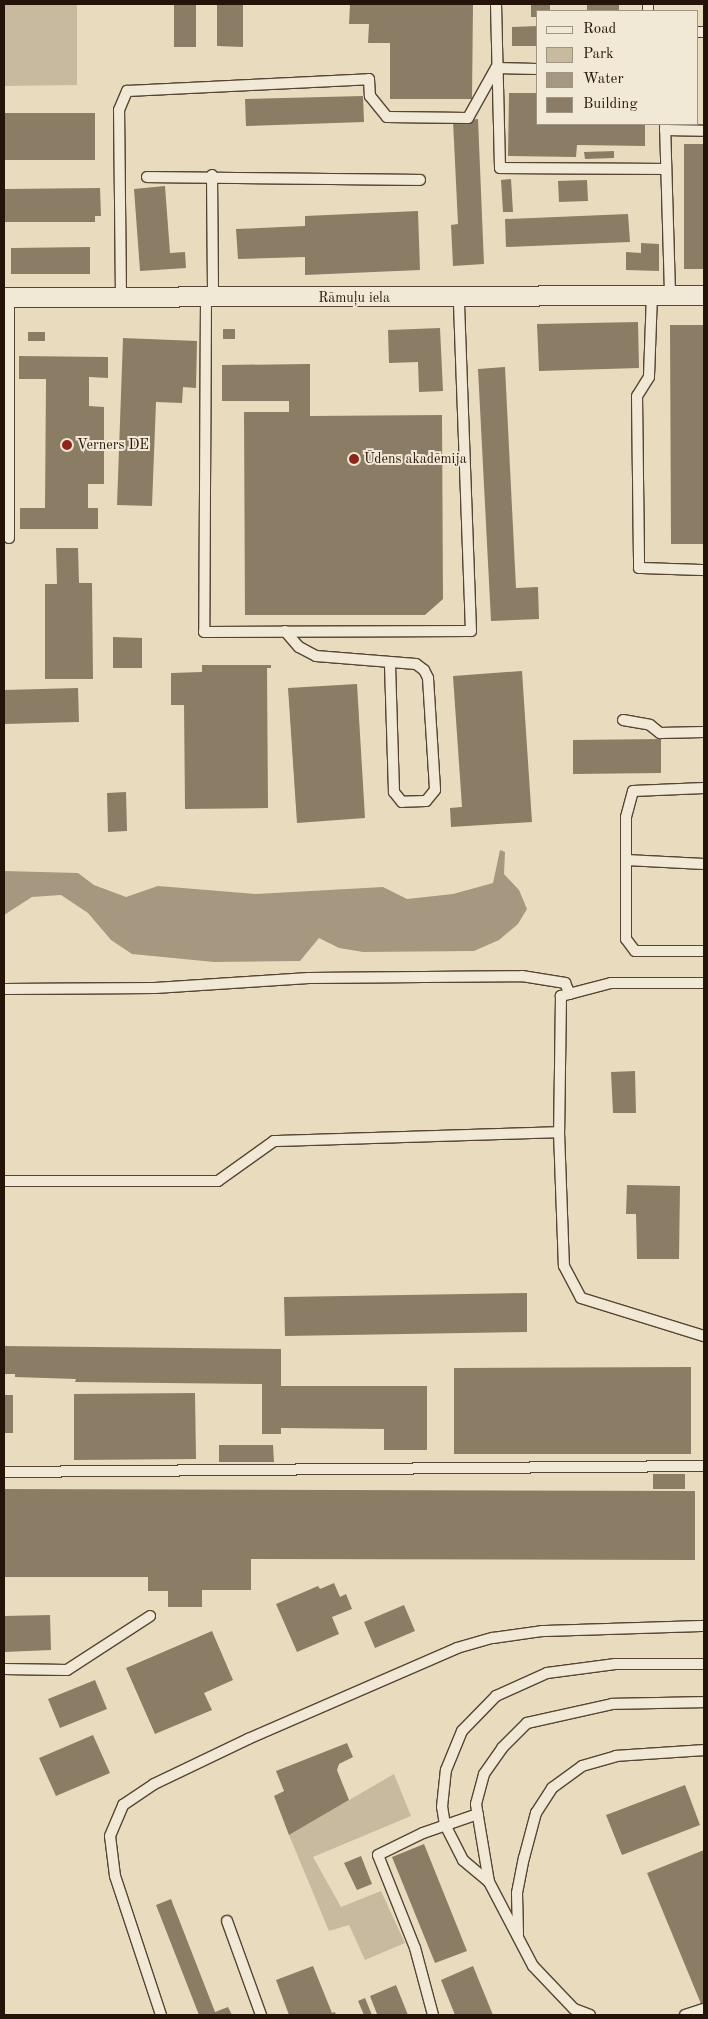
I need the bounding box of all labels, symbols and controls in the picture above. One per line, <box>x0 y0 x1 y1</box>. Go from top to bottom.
legend <box>536 10 698 125</box>
text: Road <box>583 22 616 37</box>
text: Park <box>583 47 614 62</box>
text: Water <box>583 72 624 87</box>
text: Building <box>583 97 638 112</box>
street label: Rāmuļu iela <box>318 290 390 306</box>
place label: Verners DE <box>77 437 149 453</box>
marker: Verners DE <box>61 439 73 451</box>
place label: Ūdens akadēmija <box>364 451 467 467</box>
marker: Ūdens akadēmija <box>348 453 360 465</box>

